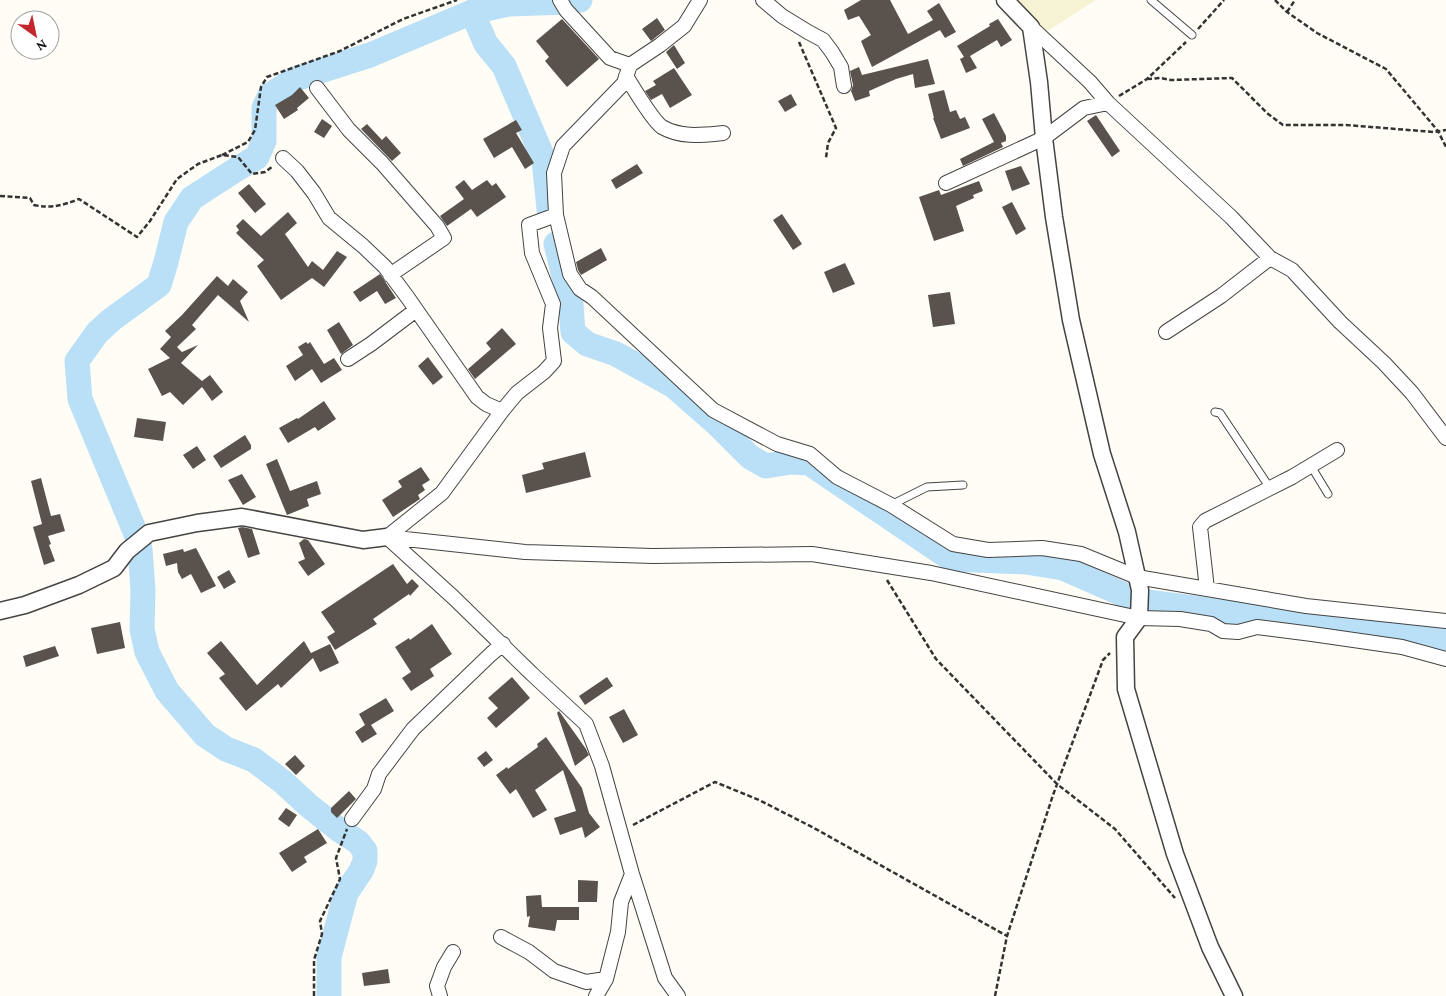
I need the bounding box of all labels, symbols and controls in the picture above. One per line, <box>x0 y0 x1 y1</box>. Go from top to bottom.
north arrow <box>10 10 60 60</box>
text: N <box>33 37 50 55</box>

